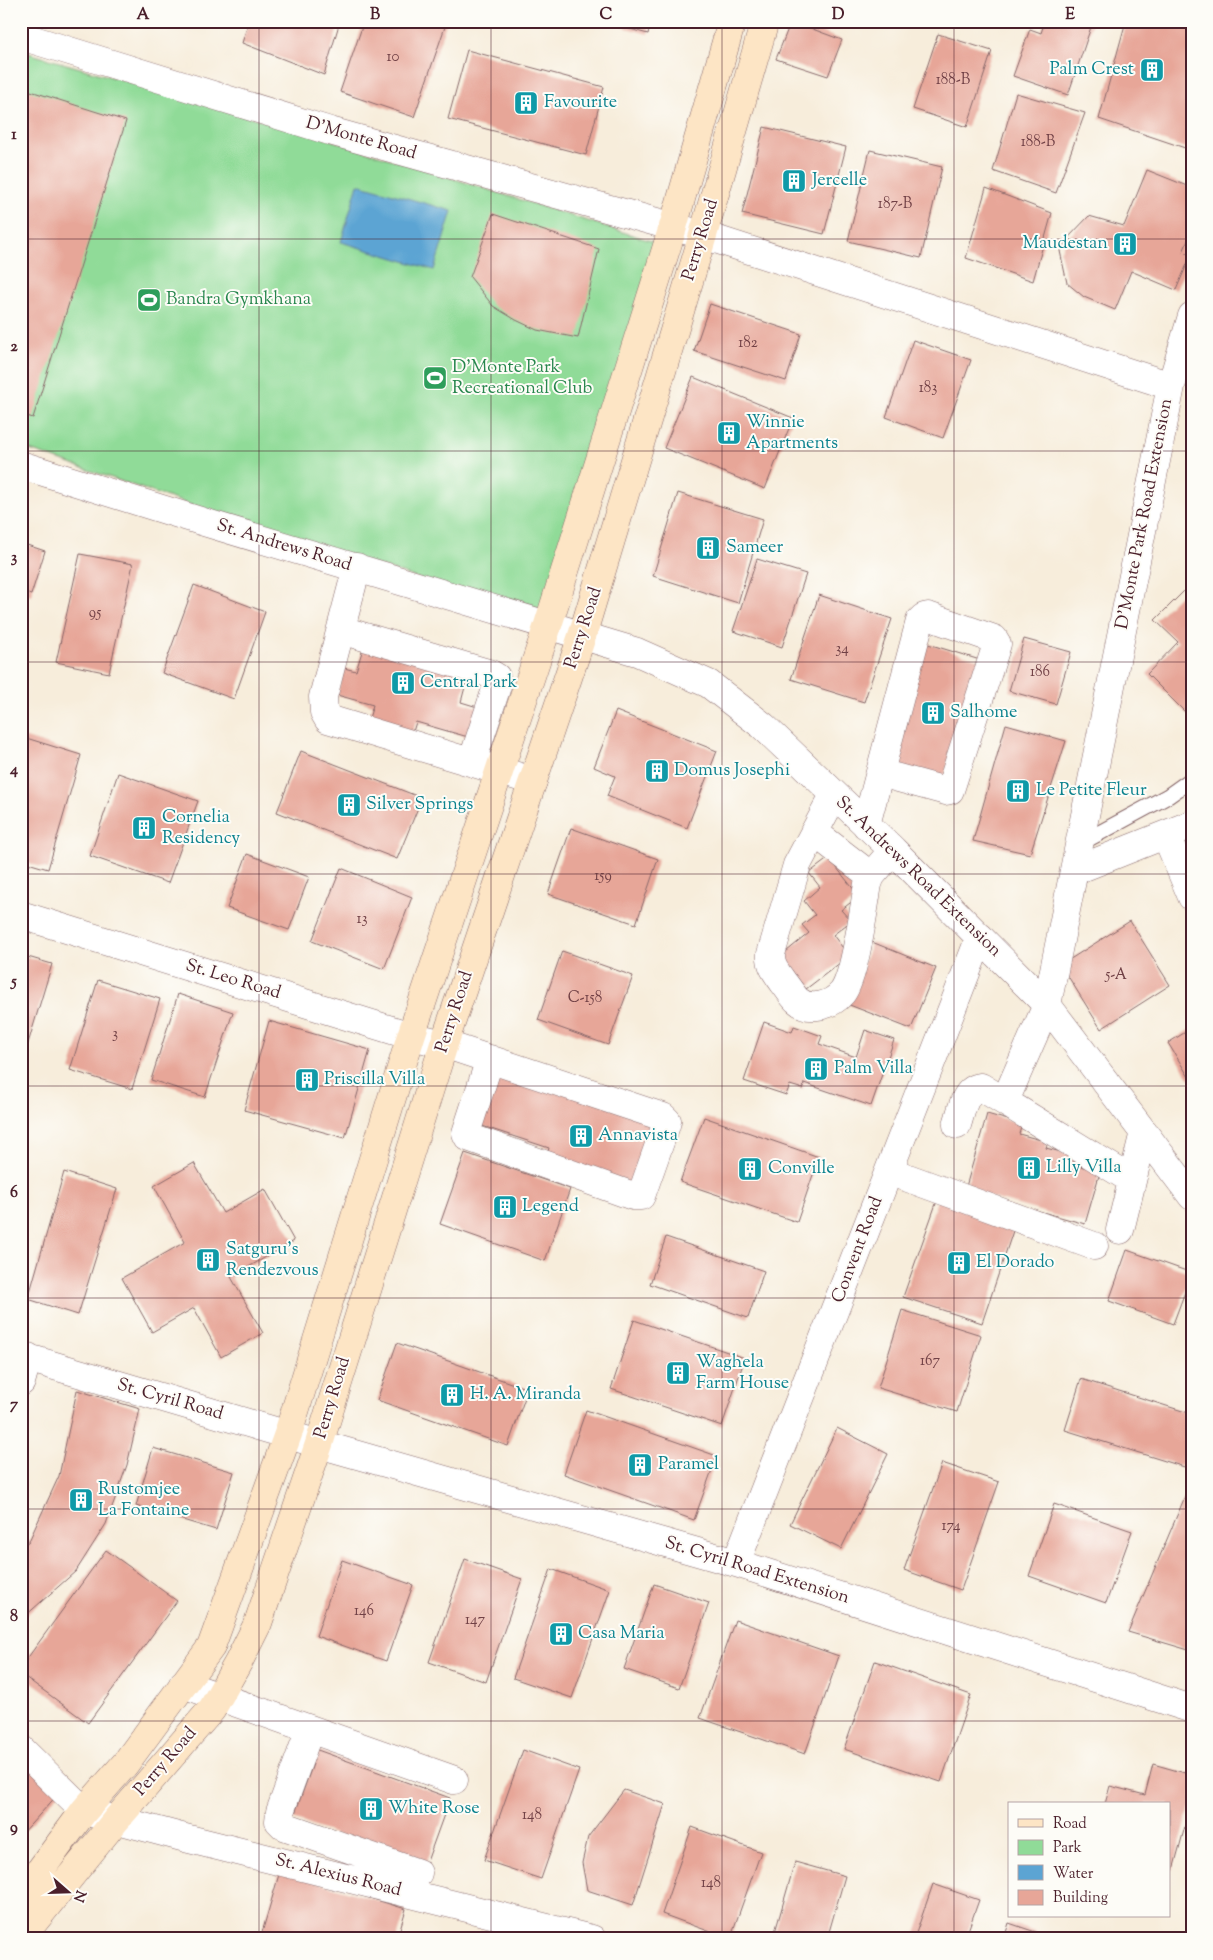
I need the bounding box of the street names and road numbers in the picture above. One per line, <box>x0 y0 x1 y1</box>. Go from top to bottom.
street label: D'Monte Road <box>302 111 420 167</box>
street label: Perry Road <box>676 196 726 284</box>
street label: D'Monte Park Road Extension <box>1110 396 1180 632</box>
street label: St. Andrews Road <box>213 513 355 579</box>
street label: Perry Road <box>559 584 609 672</box>
street label: St. Andrews Road Extension <box>829 790 1007 964</box>
street label: St. Leo Road <box>182 953 284 1007</box>
street label: Perry Road <box>430 968 480 1056</box>
street label: Convent Road <box>826 1193 890 1307</box>
street label: Perry Road <box>308 1354 358 1442</box>
street label: St. Cyril Road <box>114 1372 226 1428</box>
street label: St. Cyril Road Extension <box>661 1531 853 1612</box>
street label: Perry Road <box>128 1722 204 1802</box>
street label: St. Alexius Road <box>272 1848 404 1904</box>

